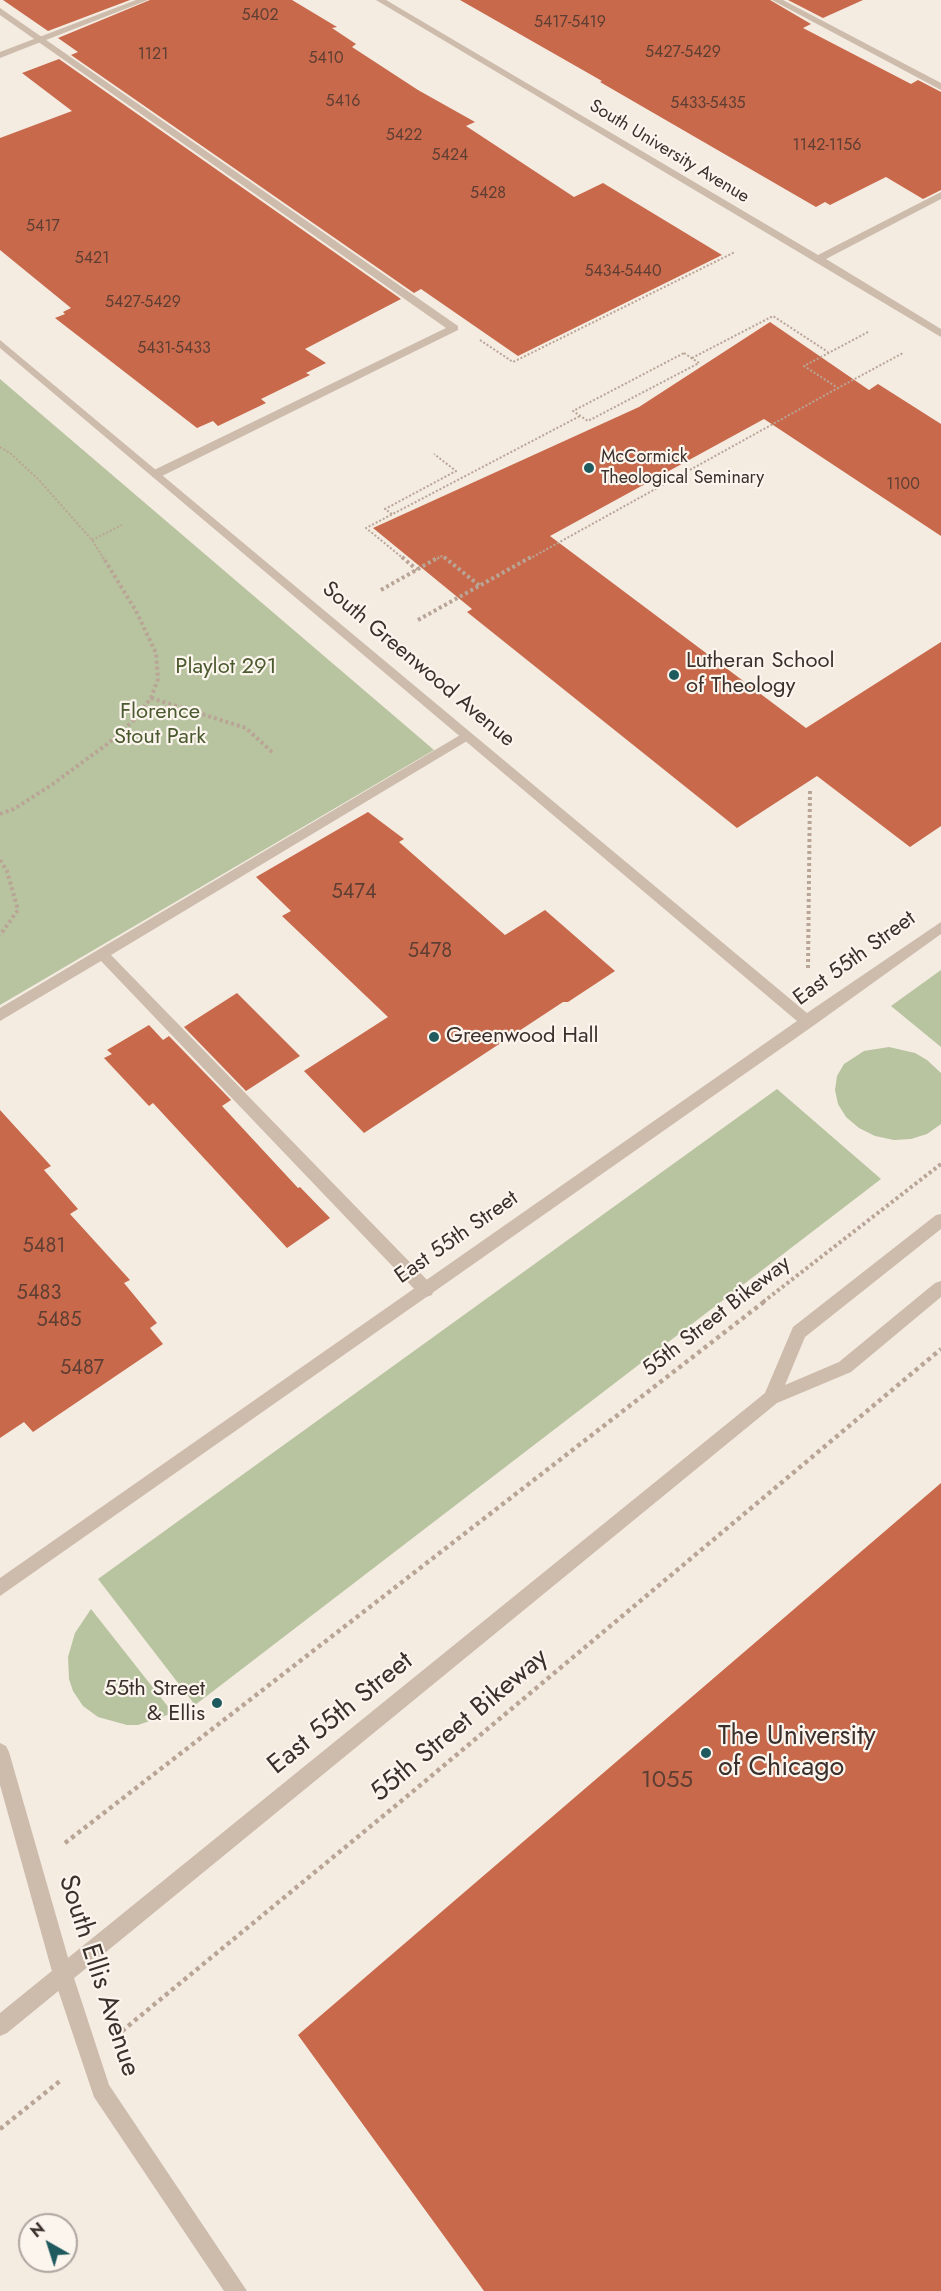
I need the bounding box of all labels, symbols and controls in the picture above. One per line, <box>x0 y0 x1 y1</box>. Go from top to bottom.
house number: 5402 <box>241 6 279 26</box>
house number: 5417-5419 <box>534 13 606 33</box>
house number: 5427-5429 <box>645 43 721 63</box>
house number: 1121 <box>138 45 168 65</box>
house number: 5410 <box>308 49 344 69</box>
house number: 5416 <box>326 92 360 112</box>
house number: 5433-5435 <box>670 94 746 114</box>
street label: South University Avenue <box>585 96 753 208</box>
house number: 5422 <box>386 126 422 146</box>
house number: 1142-1156 <box>793 136 861 156</box>
house number: 5424 <box>432 146 468 166</box>
house number: 5428 <box>470 184 506 204</box>
house number: 5417 <box>26 217 60 237</box>
house number: 5421 <box>75 249 109 269</box>
house number: 5434-5440 <box>584 262 662 282</box>
house number: 5427-5429 <box>105 293 181 313</box>
house number: 5431-5433 <box>137 339 211 359</box>
place label: McCormick Theological Seminary <box>601 447 764 490</box>
marker: McCormick Theological Seminary <box>582 461 596 475</box>
house number: 1100 <box>886 475 920 495</box>
street label: South Greenwood Avenue <box>316 577 520 753</box>
place label: Lutheran School of Theology <box>686 649 835 700</box>
park label: Playlot 291 <box>175 655 277 681</box>
marker: Lutheran School of Theology <box>667 668 681 682</box>
park label: Florence Stout Park <box>114 700 206 752</box>
house number: 5474 <box>331 881 377 905</box>
street label: East 55th Street <box>789 906 921 1012</box>
house number: 5478 <box>408 940 452 964</box>
place label: Greenwood Hall <box>446 1024 599 1050</box>
marker: Greenwood Hall <box>427 1030 441 1044</box>
street label: East 55th Street <box>390 1186 524 1290</box>
house number: 5481 <box>23 1235 65 1259</box>
street label: 55th Street Bikeway <box>638 1251 796 1383</box>
house number: 5483 <box>17 1282 61 1306</box>
house number: 5485 <box>36 1309 82 1333</box>
house number: 5487 <box>60 1357 104 1381</box>
street label: 55th Street Bikeway <box>365 1642 555 1810</box>
street label: East 55th Street <box>262 1646 420 1782</box>
place label: 55th Street & Ellis <box>104 1677 205 1729</box>
marker: 55th Street & Ellis <box>210 1696 224 1710</box>
place label: The University of Chicago <box>718 1721 876 1784</box>
marker: The University of Chicago <box>699 1746 713 1760</box>
house number: 1055 <box>641 1767 693 1795</box>
street label: South Ellis Avenue <box>50 1871 146 2081</box>
north arrow <box>18 2213 78 2273</box>
text: N <box>25 2217 50 2243</box>

